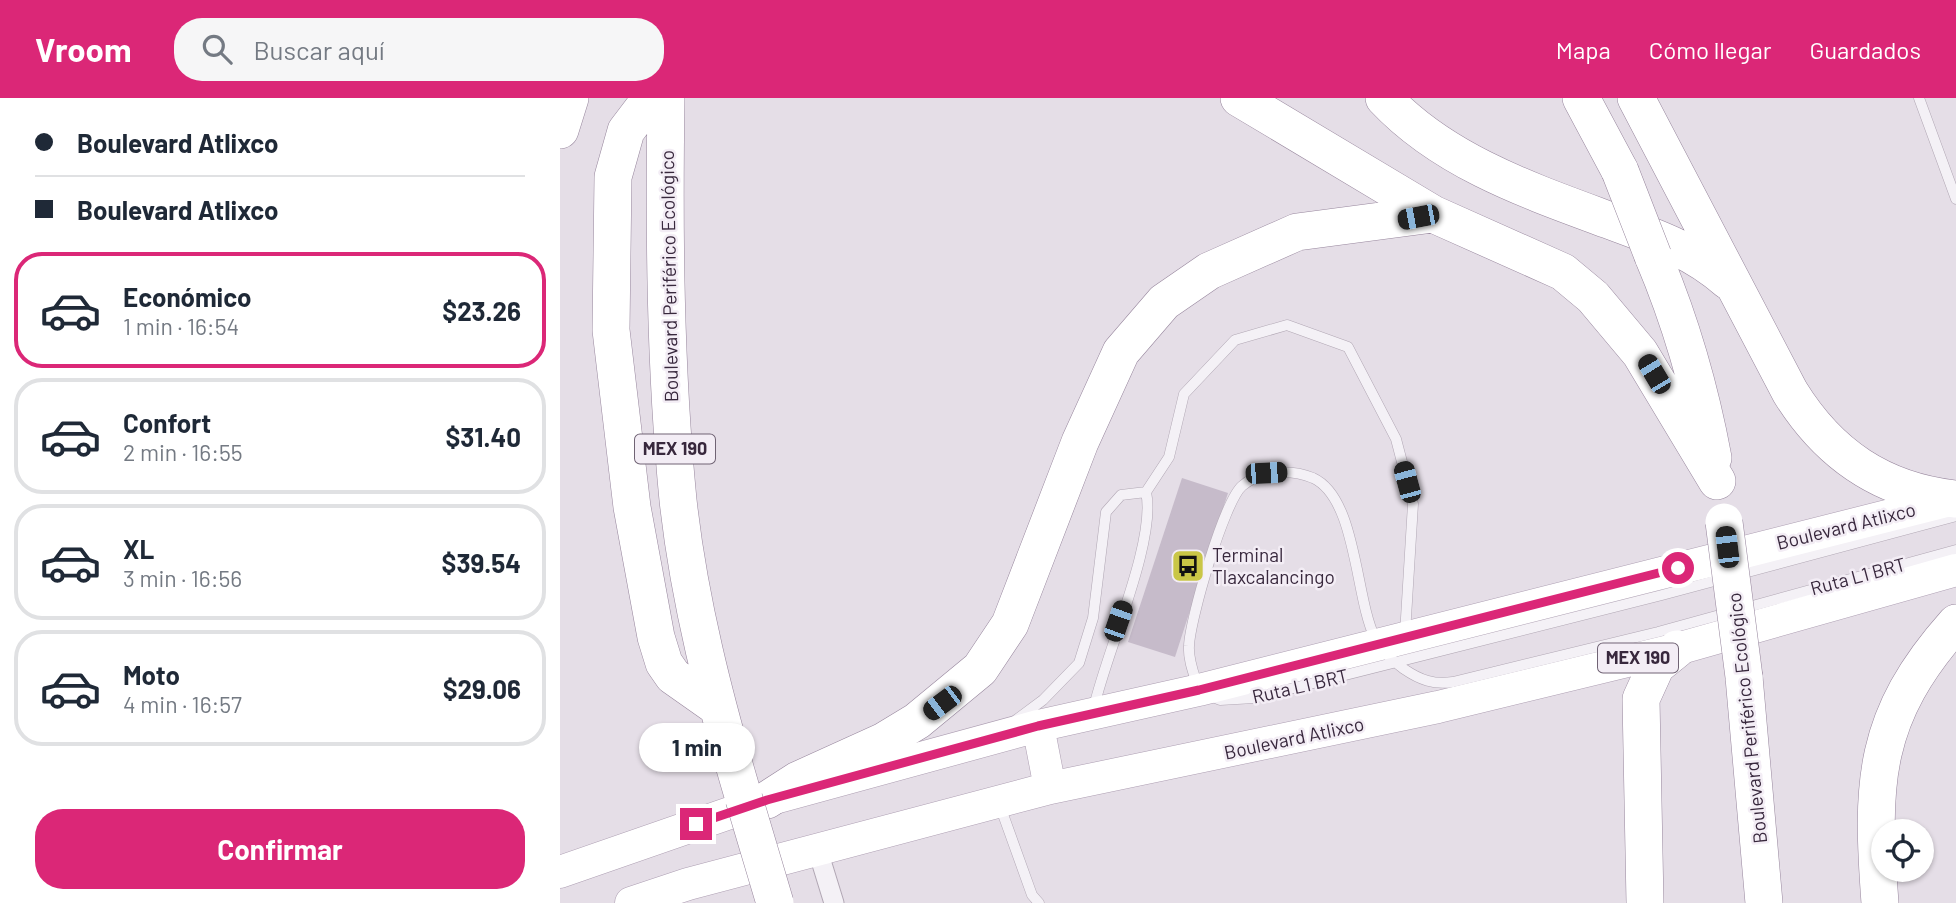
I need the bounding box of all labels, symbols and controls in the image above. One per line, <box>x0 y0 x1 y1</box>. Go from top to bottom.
search box <box>174 18 664 81</box>
text: Vroom <box>35 29 132 69</box>
icon: search <box>198 30 236 68</box>
text: Buscar aquí <box>254 34 384 65</box>
text: Mapa <box>1556 35 1611 64</box>
text: Cómo llegar <box>1649 35 1771 64</box>
text: Guardados <box>1809 35 1921 64</box>
text: Boulevard Atlixco <box>77 127 279 158</box>
street label: Boulevard Periférico Ecológico <box>655 150 682 402</box>
text: Boulevard Atlixco <box>77 194 279 225</box>
car <box>1396 203 1441 231</box>
icon: car <box>39 279 102 342</box>
text: Económico <box>123 281 252 312</box>
text: $23.26 <box>442 295 521 326</box>
text: 1 min · 16:54 <box>123 312 239 340</box>
car <box>1635 351 1674 397</box>
icon: car <box>39 405 102 468</box>
text: Confort <box>123 407 211 438</box>
text: $31.40 <box>445 421 521 452</box>
road number: MEX 190 <box>635 435 715 464</box>
text: 2 min · 16:55 <box>123 438 243 466</box>
car <box>1392 459 1423 505</box>
car <box>1245 461 1288 485</box>
street label: Boulevard Atlixco <box>1774 497 1918 554</box>
car <box>1715 525 1740 569</box>
icon: car <box>39 531 102 594</box>
text: XL <box>123 533 154 564</box>
place label: Terminal Tlaxcalancingo <box>1212 543 1335 588</box>
text: $39.54 <box>442 547 521 578</box>
bus stop icon: Terminal Tlaxcalancingo <box>1169 547 1207 585</box>
route start <box>1662 552 1694 584</box>
street label: Ruta L1 BRT <box>1808 552 1908 599</box>
text: 3 min · 16:56 <box>123 564 242 592</box>
street label: Boulevard Periférico Ecológico <box>1722 591 1771 845</box>
car <box>1102 598 1135 644</box>
road number: MEX 190 <box>1598 644 1678 672</box>
icon: car <box>39 657 102 720</box>
text: Moto <box>123 659 180 690</box>
street label: Ruta L1 BRT <box>1250 663 1350 708</box>
text: $29.06 <box>443 673 521 704</box>
car <box>919 682 966 724</box>
text: 4 min · 16:57 <box>123 690 242 718</box>
street label: Boulevard Atlixco <box>1222 711 1366 764</box>
callout: 1 min <box>638 722 754 772</box>
text: 1 min <box>672 733 722 761</box>
route end <box>680 808 712 840</box>
button: Confirmar <box>35 809 525 889</box>
map controls <box>1871 819 1934 882</box>
button: locate <box>1871 819 1934 882</box>

